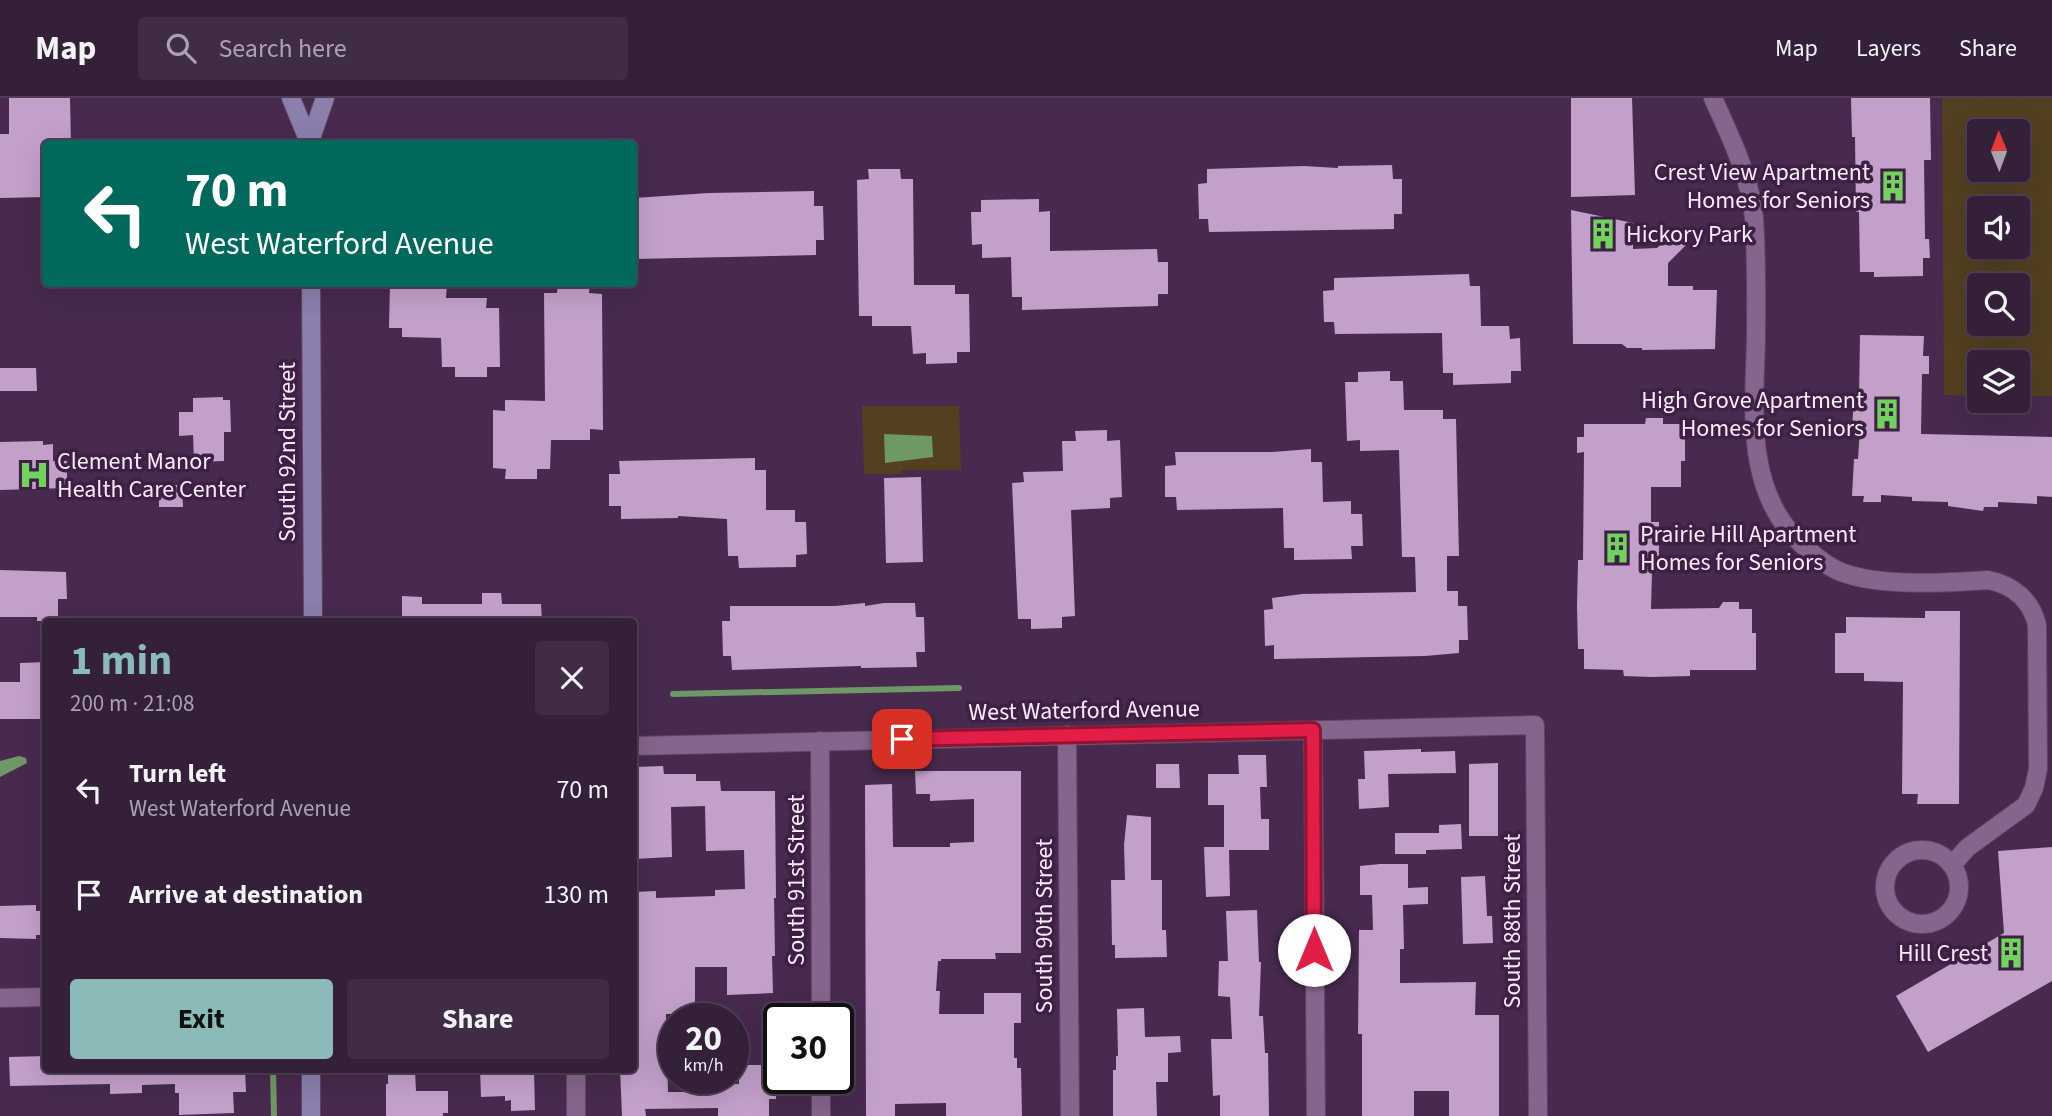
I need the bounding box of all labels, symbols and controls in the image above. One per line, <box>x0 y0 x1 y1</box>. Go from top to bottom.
search box <box>138 17 628 80</box>
text: Map <box>35 25 96 72</box>
icon: search <box>162 29 200 67</box>
text: Search here <box>218 30 347 67</box>
text: Map <box>1775 31 1818 66</box>
text: Layers <box>1856 31 1921 66</box>
text: Share <box>1959 31 2017 66</box>
north arrow <box>1967 119 2030 182</box>
map controls <box>1967 119 2030 413</box>
place label: Crest View Apartment Homes for Seniors <box>1654 155 1870 218</box>
text: 70 m <box>185 156 289 226</box>
icon: left <box>70 168 161 259</box>
building icon: Crest View Apartment Homes for Seniors <box>1876 169 1910 203</box>
button: sound <box>1967 196 2030 259</box>
building icon: Hickory Park <box>1586 217 1620 251</box>
place label: Hickory Park <box>1626 217 1753 252</box>
text: West Waterford Avenue <box>185 221 494 267</box>
button: search <box>1967 273 2030 336</box>
button: layers <box>1967 350 2030 413</box>
street label: South 92nd Street <box>270 362 305 542</box>
place label: High Grove Apartment Homes for Seniors <box>1641 383 1864 446</box>
building icon: High Grove Apartment Homes for Seniors <box>1870 397 1904 431</box>
place label: Clement Manor Health Care Center <box>57 444 246 507</box>
hospital icon: Clement Manor Health Care Center <box>17 458 51 492</box>
place label: Prairie Hill Apartment Homes for Seniors <box>1640 517 1856 580</box>
building icon: Prairie Hill Apartment Homes for Seniors <box>1600 531 1634 565</box>
text: 1 min <box>70 631 172 691</box>
button: close <box>535 641 609 715</box>
text: 200 m · 21:08 <box>70 687 194 720</box>
street label: West Waterford Avenue <box>968 691 1200 730</box>
pin <box>872 709 932 769</box>
icon: arrive <box>883 720 921 758</box>
text: Turn left <box>129 755 226 792</box>
icon: left <box>70 771 108 809</box>
text: 70 m <box>556 771 609 808</box>
text: West Waterford Avenue <box>129 792 351 825</box>
street label: South 91st Street <box>779 794 814 966</box>
street label: South 88th Street <box>1495 834 1530 1008</box>
street label: South 90th Street <box>1027 839 1062 1013</box>
icon: arrive <box>70 876 108 914</box>
text: Arrive at destination <box>129 876 363 913</box>
text: 130 m <box>543 876 609 913</box>
position arrow <box>1277 913 1351 987</box>
place label: Hill Crest <box>1898 936 1988 971</box>
building icon: Hill Crest <box>1994 936 2028 970</box>
button: Exit <box>70 979 333 1059</box>
button: Share <box>347 979 609 1059</box>
speed limit sign: 30 <box>763 1003 854 1094</box>
text: 20 <box>685 1014 722 1064</box>
text: km/h <box>684 1053 723 1078</box>

